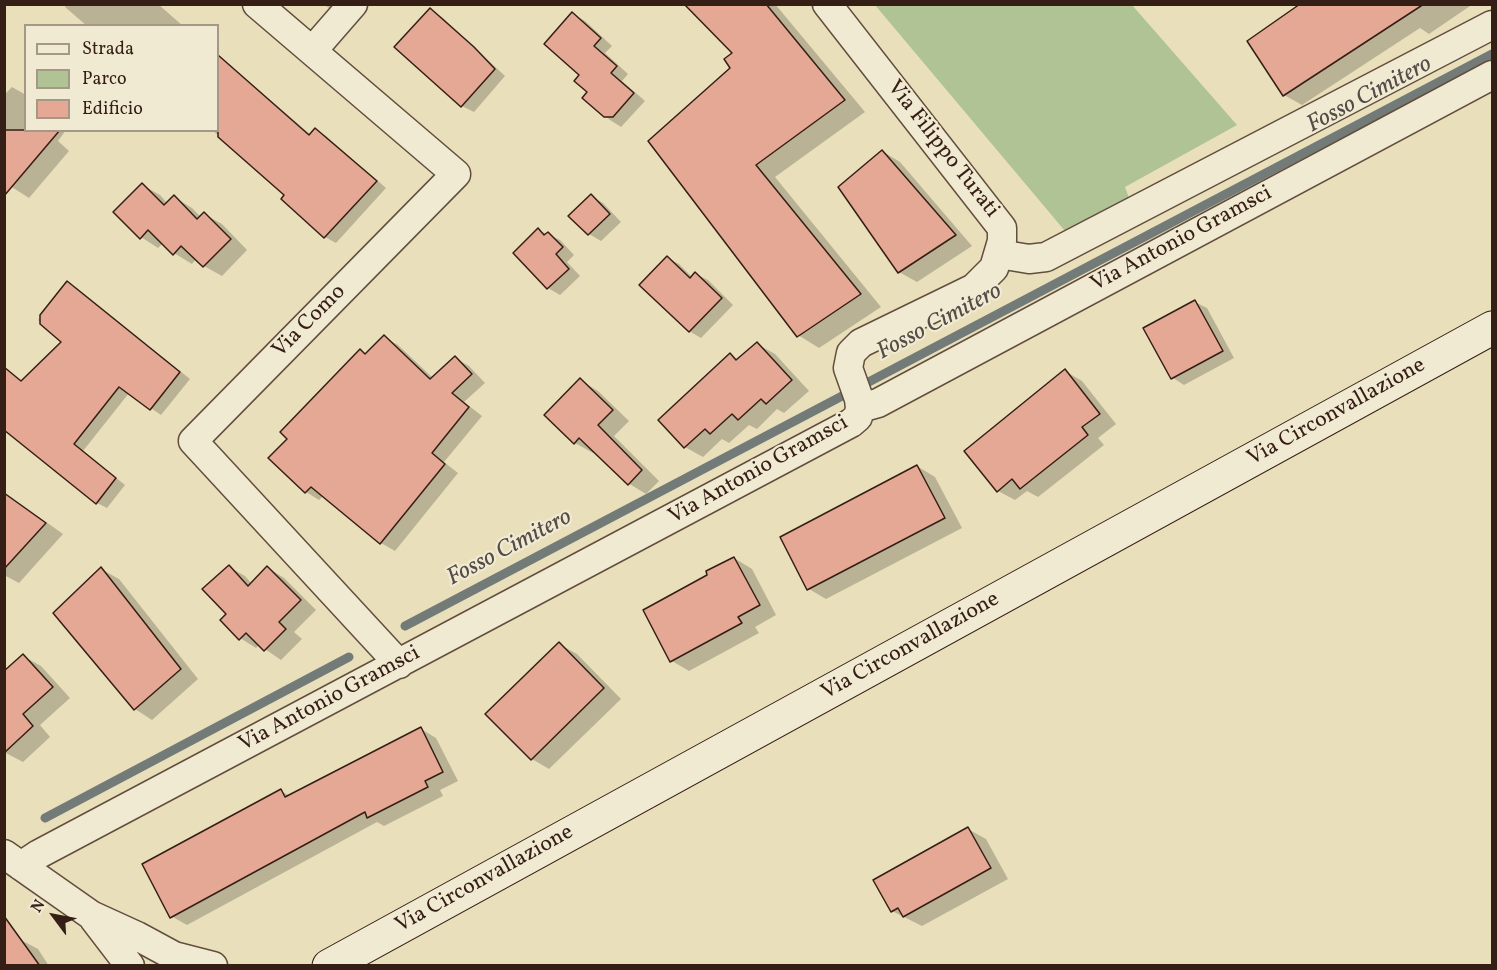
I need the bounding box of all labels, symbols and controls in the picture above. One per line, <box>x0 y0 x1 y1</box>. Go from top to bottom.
legend <box>24 24 219 132</box>
text: Strada <box>82 37 134 62</box>
water label: Fosso Cimitero <box>1303 51 1437 141</box>
text: Parco <box>82 67 127 92</box>
street label: Via Filippo Turati <box>880 76 1004 224</box>
text: Edificio <box>82 97 143 122</box>
street label: Via Antonio Gramsci <box>1087 181 1277 299</box>
water label: Fosso Cimitero <box>873 278 1007 368</box>
street label: Via Como <box>268 280 352 364</box>
street label: Via Circonvallazione <box>1243 353 1431 473</box>
street label: Via Antonio Gramsci <box>665 411 853 531</box>
water label: Fosso Cimitero <box>443 504 577 594</box>
street label: Via Circonvallazione <box>817 587 1005 707</box>
street label: Via Antonio Gramsci <box>235 641 425 759</box>
street label: Via Circonvallazione <box>391 820 579 940</box>
north arrow <box>24 886 84 946</box>
text: N <box>26 896 51 917</box>

